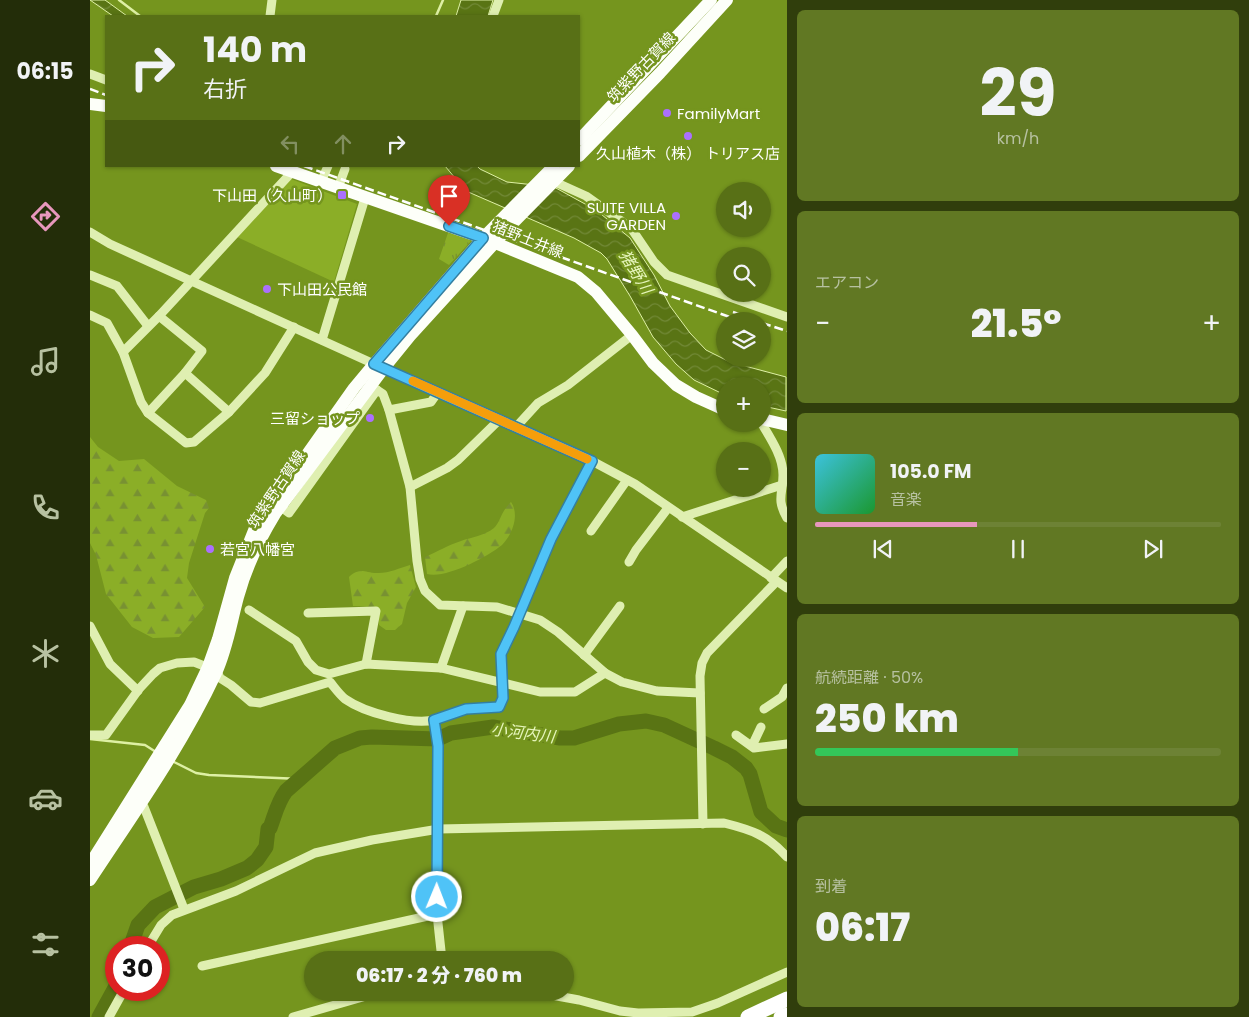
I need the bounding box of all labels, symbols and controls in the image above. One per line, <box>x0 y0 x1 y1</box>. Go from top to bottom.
text: 140 m <box>203 25 307 74</box>
street label: 筑紫野古賀線 <box>602 27 680 107</box>
icon: right <box>120 35 185 100</box>
text: 29 <box>979 48 1057 139</box>
text: 06:15 <box>16 56 74 87</box>
text: 右折 <box>203 74 247 105</box>
place label: FamilyMart <box>677 103 760 124</box>
marker: FamilyMart <box>661 107 673 119</box>
text: km/h <box>997 127 1039 150</box>
icon: left <box>276 130 304 158</box>
icon: ahead <box>329 130 357 158</box>
icon: right <box>382 130 410 158</box>
marker: 久山植木（株） トリアス店 <box>682 130 694 142</box>
place label: 久山植木（株） トリアス店 <box>596 143 780 164</box>
pin <box>428 175 470 226</box>
icon: arrive <box>435 182 463 210</box>
map controls <box>716 182 771 497</box>
button: sound <box>716 182 771 237</box>
place label: 下山田（久山町） <box>212 185 332 206</box>
marker: 下山田（久山町） <box>336 189 348 201</box>
place label: SUITE VILLA GARDEN <box>587 197 666 235</box>
icon: directions <box>28 199 63 234</box>
marker: SUITE VILLA GARDEN <box>670 210 682 222</box>
street label: 猪野土井線 <box>489 215 567 263</box>
water label: 猪野川 <box>614 246 660 300</box>
button: search <box>716 247 771 302</box>
text: エアコン <box>815 271 879 294</box>
place label: 下山田公民館 <box>277 279 367 300</box>
marker: 下山田公民館 <box>261 283 273 295</box>
text: 21.5° <box>971 297 1062 350</box>
text: − <box>815 304 830 343</box>
text: + <box>1202 304 1221 343</box>
button: layers <box>716 312 771 367</box>
icon: music <box>28 344 63 379</box>
button: + <box>716 377 771 432</box>
place label: 三留ショップ <box>270 408 360 429</box>
marker: 三留ショップ <box>364 412 376 424</box>
button: − <box>716 442 771 497</box>
street label: 筑紫野古賀線 <box>242 446 310 532</box>
text: 105.0 FM <box>890 458 972 485</box>
text: 音楽 <box>890 488 922 511</box>
icon: phone <box>28 490 63 525</box>
icon: previous <box>869 535 897 563</box>
icon: pause <box>1004 535 1032 563</box>
icon: next <box>1139 535 1167 563</box>
place label: 若宮八幡宮 <box>220 539 295 560</box>
marker: 若宮八幡宮 <box>204 543 216 555</box>
icon: climate <box>28 636 63 671</box>
text: 航続距離 · 50% <box>815 666 923 689</box>
text: 250 km <box>815 692 959 745</box>
water label: 小河内川 <box>490 718 558 749</box>
icon: car <box>28 781 63 816</box>
position arrow <box>410 870 462 922</box>
text: 到着 <box>815 875 847 898</box>
text: 06:17 <box>815 901 910 954</box>
icon: filters <box>28 927 63 962</box>
speed limit sign: 30 <box>105 936 170 1001</box>
text: 06:17 · 2 分 · 760 m <box>356 962 522 989</box>

